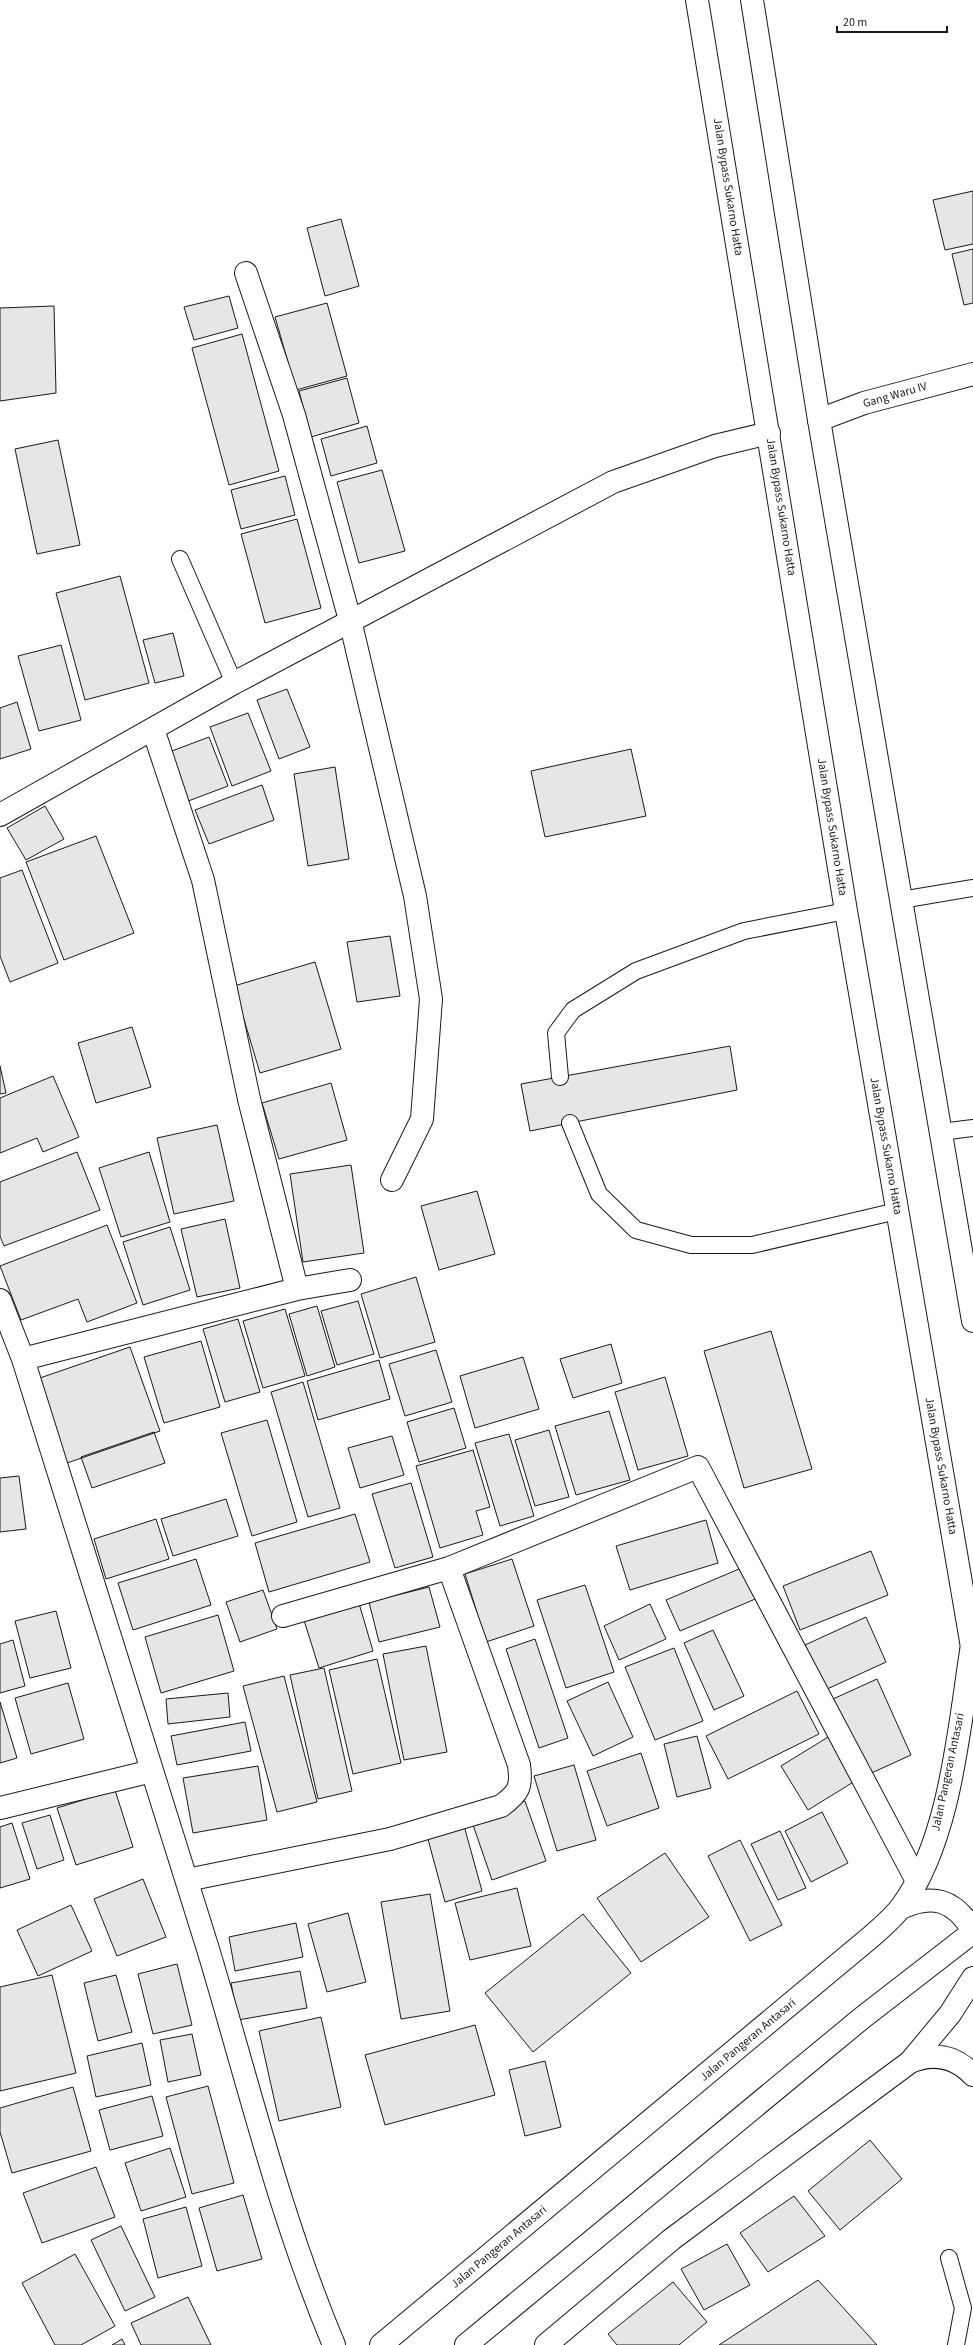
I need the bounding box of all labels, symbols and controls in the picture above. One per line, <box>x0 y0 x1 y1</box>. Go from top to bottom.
scale bar <box>837 8 947 34</box>
text: 20 m <box>843 14 867 31</box>
street label: Jalan Bypass Sukarno Hatta <box>709 117 747 257</box>
street label: Gang Waru IV <box>861 377 930 412</box>
street label: Jalan Bypass Sukarno Hatta <box>762 437 800 577</box>
street label: Jalan Bypass Sukarno Hatta <box>813 757 851 897</box>
street label: Jalan Bypass Sukarno Hatta <box>866 1076 906 1216</box>
street label: Jalan Bypass Sukarno Hatta <box>921 1396 961 1536</box>
street label: Jalan Pangeran Antasari <box>927 1711 969 1833</box>
street label: Jalan Pangeran Antasari <box>696 1995 800 2085</box>
street label: Jalan Pangeran Antasari <box>447 2202 551 2292</box>

